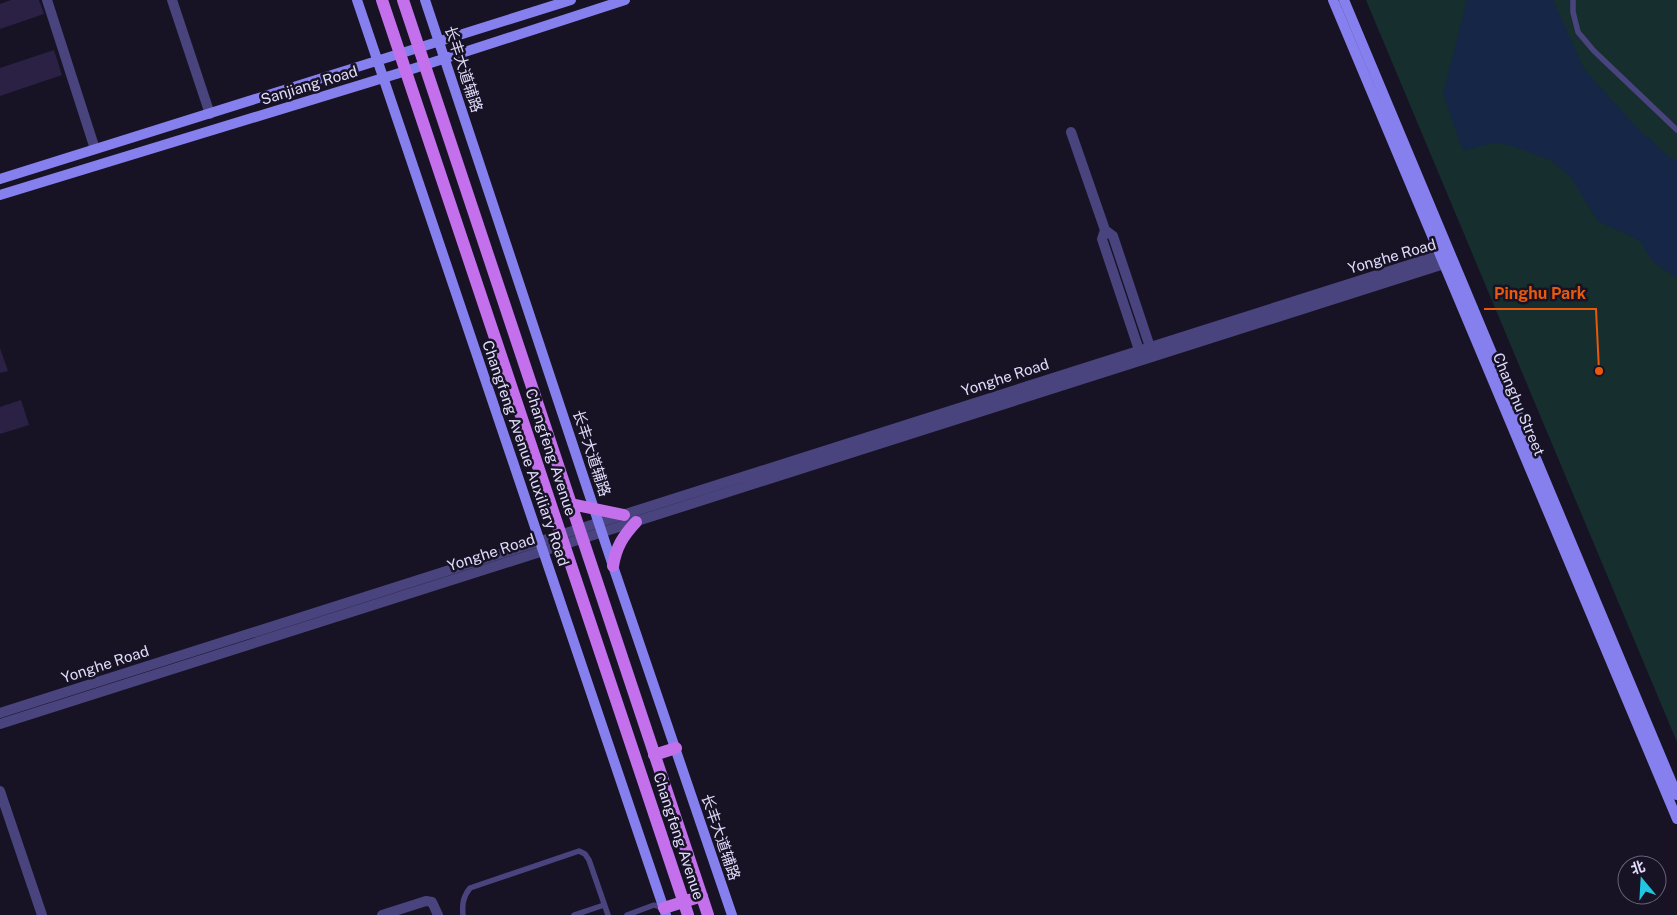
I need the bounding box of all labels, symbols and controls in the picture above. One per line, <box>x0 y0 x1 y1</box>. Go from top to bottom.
street label: 长丰大道辅路 <box>442 24 486 114</box>
street label: Sanjiang Road <box>259 62 359 108</box>
street label: Yonghe Road <box>1346 235 1438 277</box>
callout: Pinghu Park <box>1484 278 1596 309</box>
text: Pinghu Park <box>1494 284 1586 303</box>
street label: Changfeng Avenue Auxiliary Road <box>479 338 573 568</box>
street label: Changhu Street <box>1490 350 1548 458</box>
street label: Yonghe Road <box>959 355 1051 399</box>
street label: Changfeng Avenue <box>522 386 580 518</box>
street label: 长丰大道辅路 <box>570 408 614 498</box>
street label: Yonghe Road <box>445 530 537 574</box>
street label: Yonghe Road <box>59 642 151 686</box>
street label: Changfeng Avenue <box>650 770 708 902</box>
street label: 长丰大道辅路 <box>698 792 744 882</box>
north arrow <box>1617 855 1667 905</box>
text: 北 <box>1629 858 1647 877</box>

